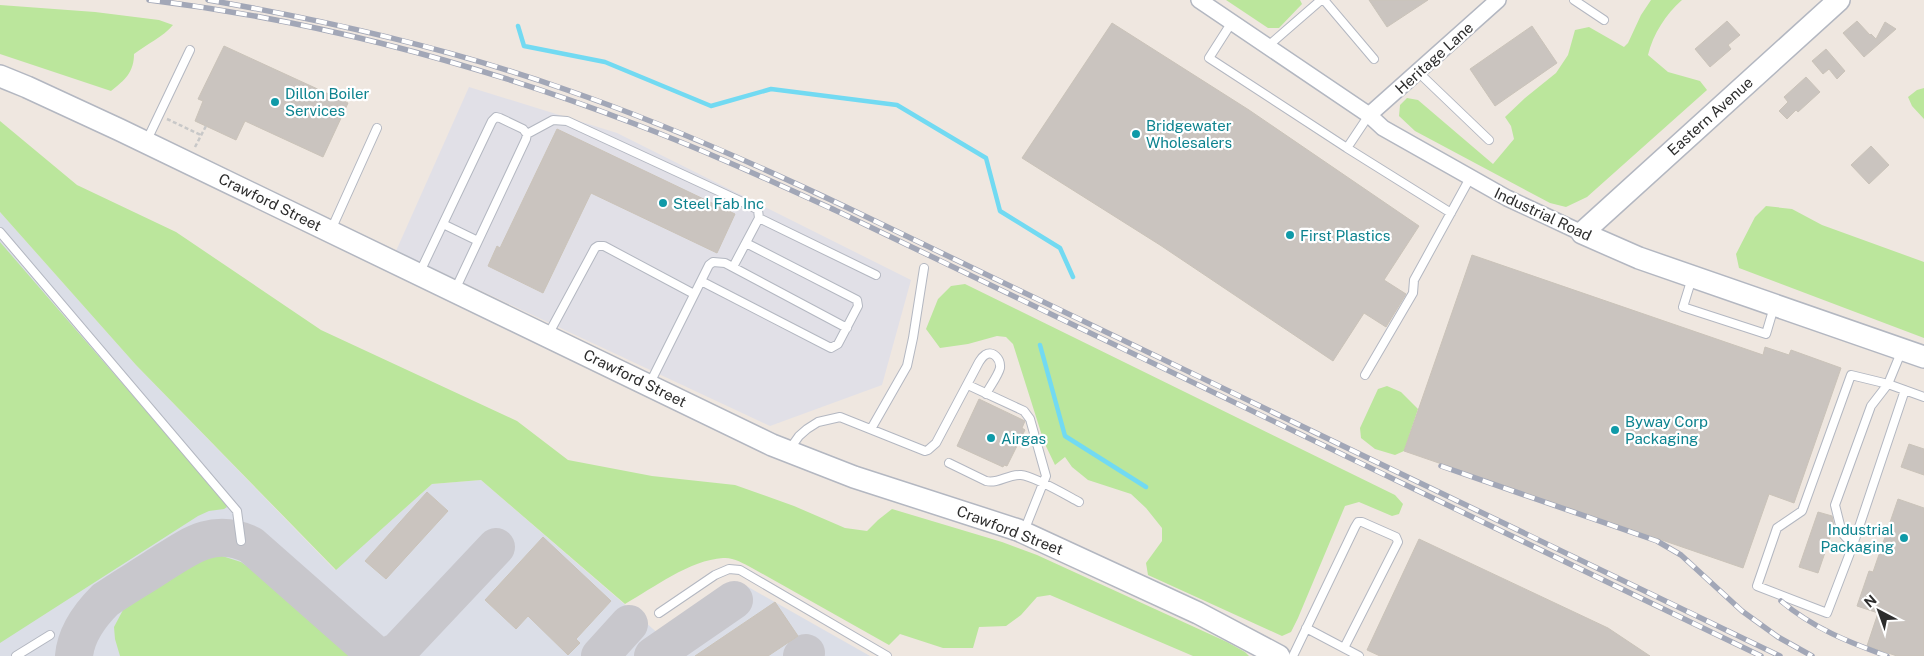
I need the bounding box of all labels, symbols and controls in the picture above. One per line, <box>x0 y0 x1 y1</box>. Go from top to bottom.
street label: Heritage Lane <box>1392 19 1476 97</box>
street label: Eastern Avenue <box>1664 73 1756 159</box>
place label: Dillon Boiler Services <box>285 85 370 119</box>
marker: Dillon Boiler Services <box>269 96 281 108</box>
place label: Bridgewater Wholesalers <box>1146 117 1232 151</box>
marker: Bridgewater Wholesalers <box>1130 128 1142 140</box>
street label: Crawford Street <box>216 170 324 234</box>
street label: Industrial Road <box>1492 184 1594 244</box>
place label: Steel Fab Inc <box>673 195 764 212</box>
marker: Steel Fab Inc <box>657 197 669 209</box>
place label: First Plastics <box>1300 227 1390 244</box>
marker: First Plastics <box>1284 229 1296 241</box>
street label: Crawford Street <box>581 346 689 410</box>
place label: Byway Corp Packaging <box>1625 413 1708 447</box>
marker: Byway Corp Packaging <box>1609 424 1621 436</box>
place label: Airgas <box>1001 430 1046 447</box>
marker: Airgas <box>985 432 997 444</box>
street label: Crawford Street <box>955 502 1066 558</box>
place label: Industrial Packaging <box>1821 521 1894 555</box>
marker: Industrial Packaging <box>1898 532 1910 544</box>
north arrow <box>1854 586 1904 636</box>
text: N <box>1861 592 1880 611</box>

